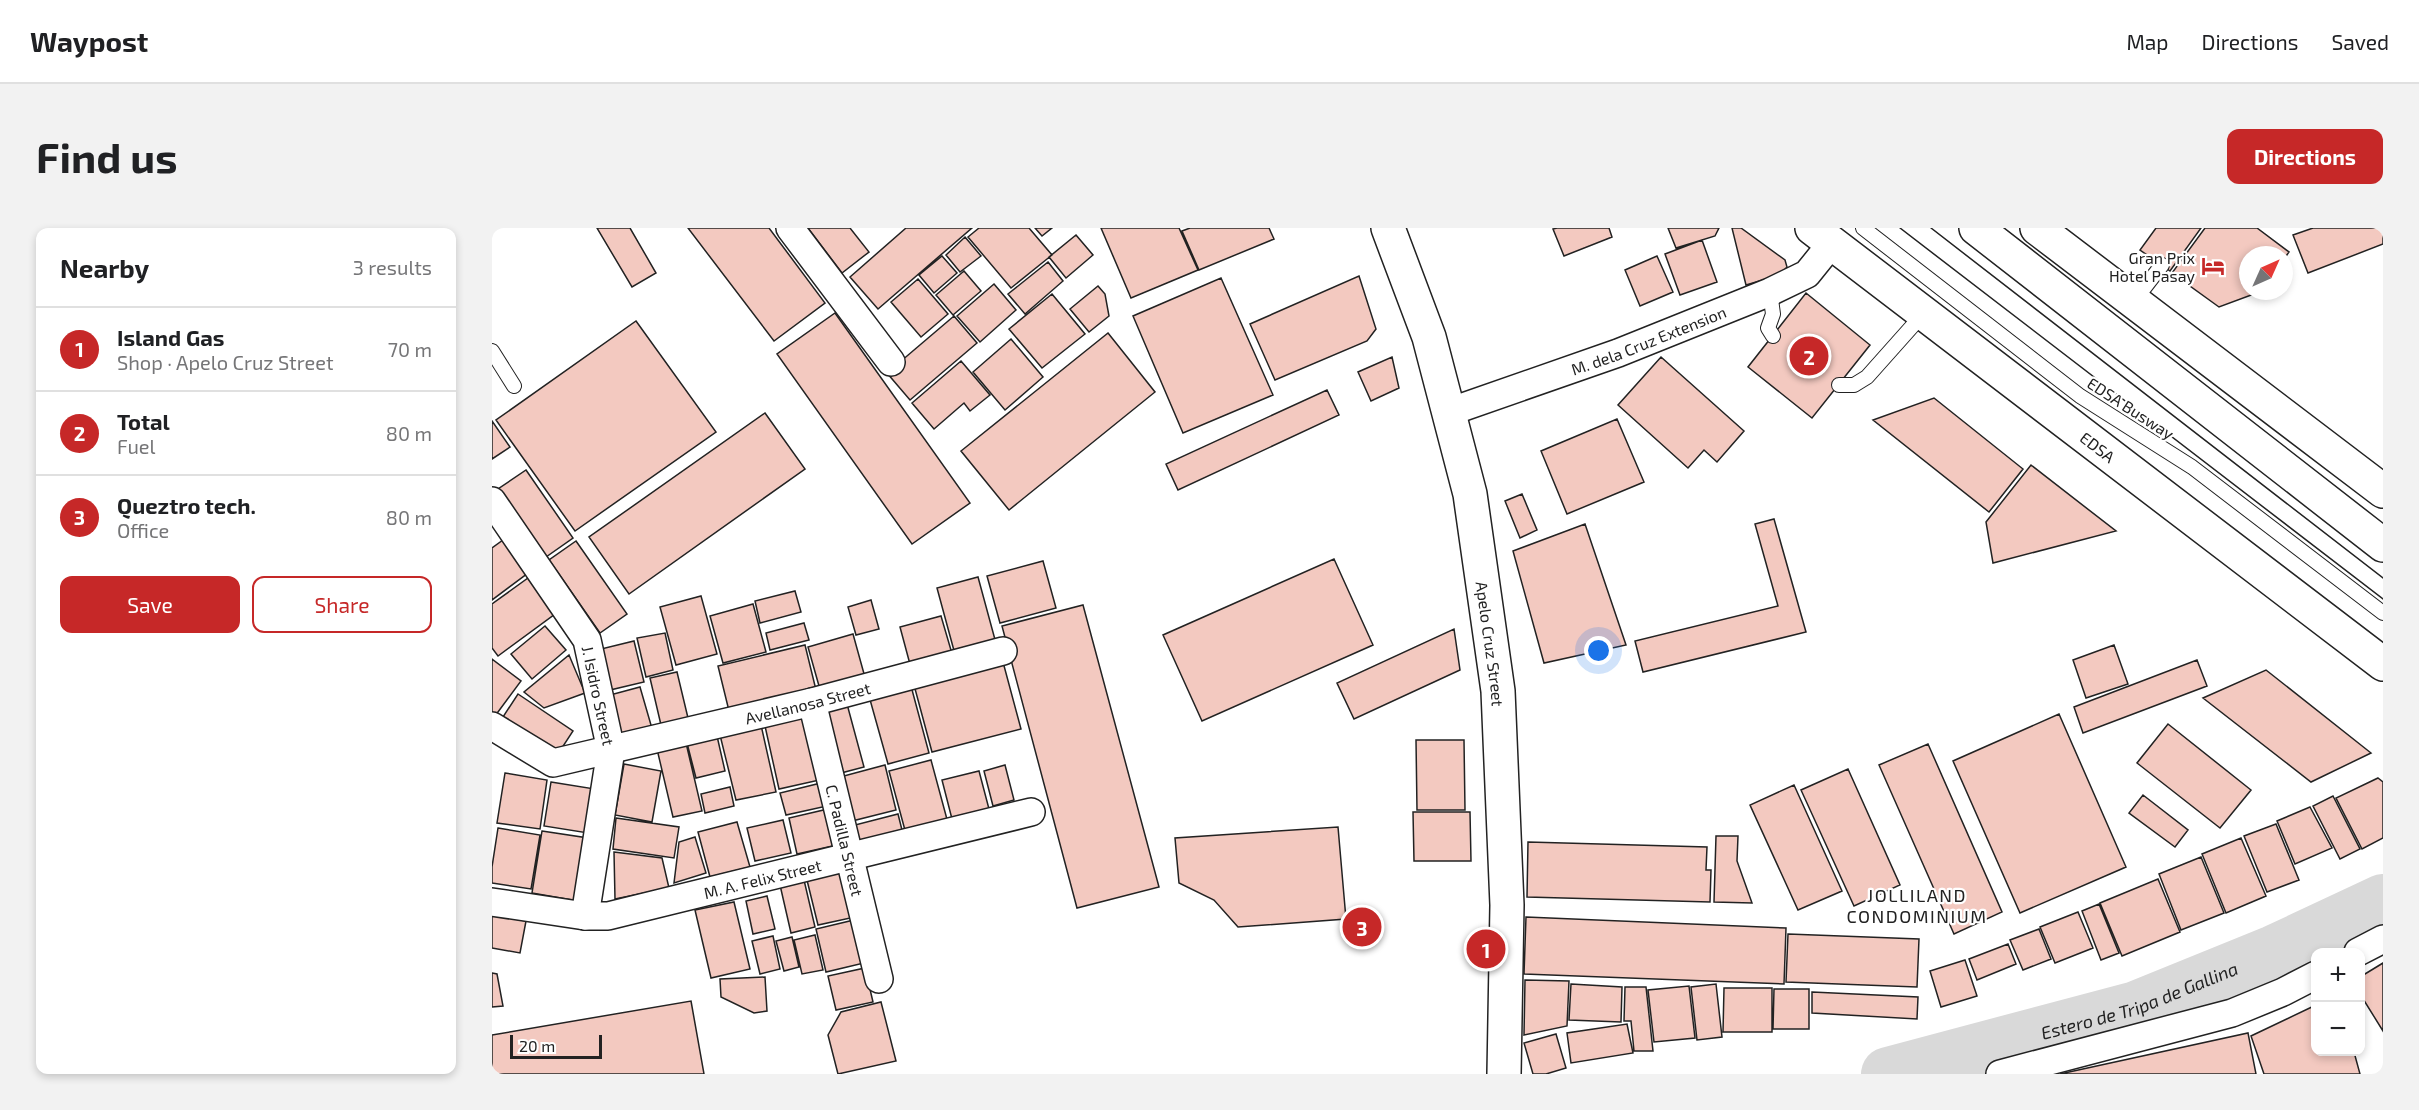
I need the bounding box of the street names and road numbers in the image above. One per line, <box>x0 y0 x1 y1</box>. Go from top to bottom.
street label: M. dela Cruz Extension <box>1568 301 1729 378</box>
street label: EDSA Busway <box>2084 373 2178 443</box>
street label: EDSA <box>2077 427 2119 466</box>
street label: Apelo Cruz Street <box>1473 580 1508 707</box>
street label: J. Isidro Street <box>579 644 619 747</box>
street label: Avellanosa Street <box>743 677 872 727</box>
street label: C. Padilla Street <box>823 782 868 898</box>
street label: M. A. Felix Street <box>702 854 823 902</box>

